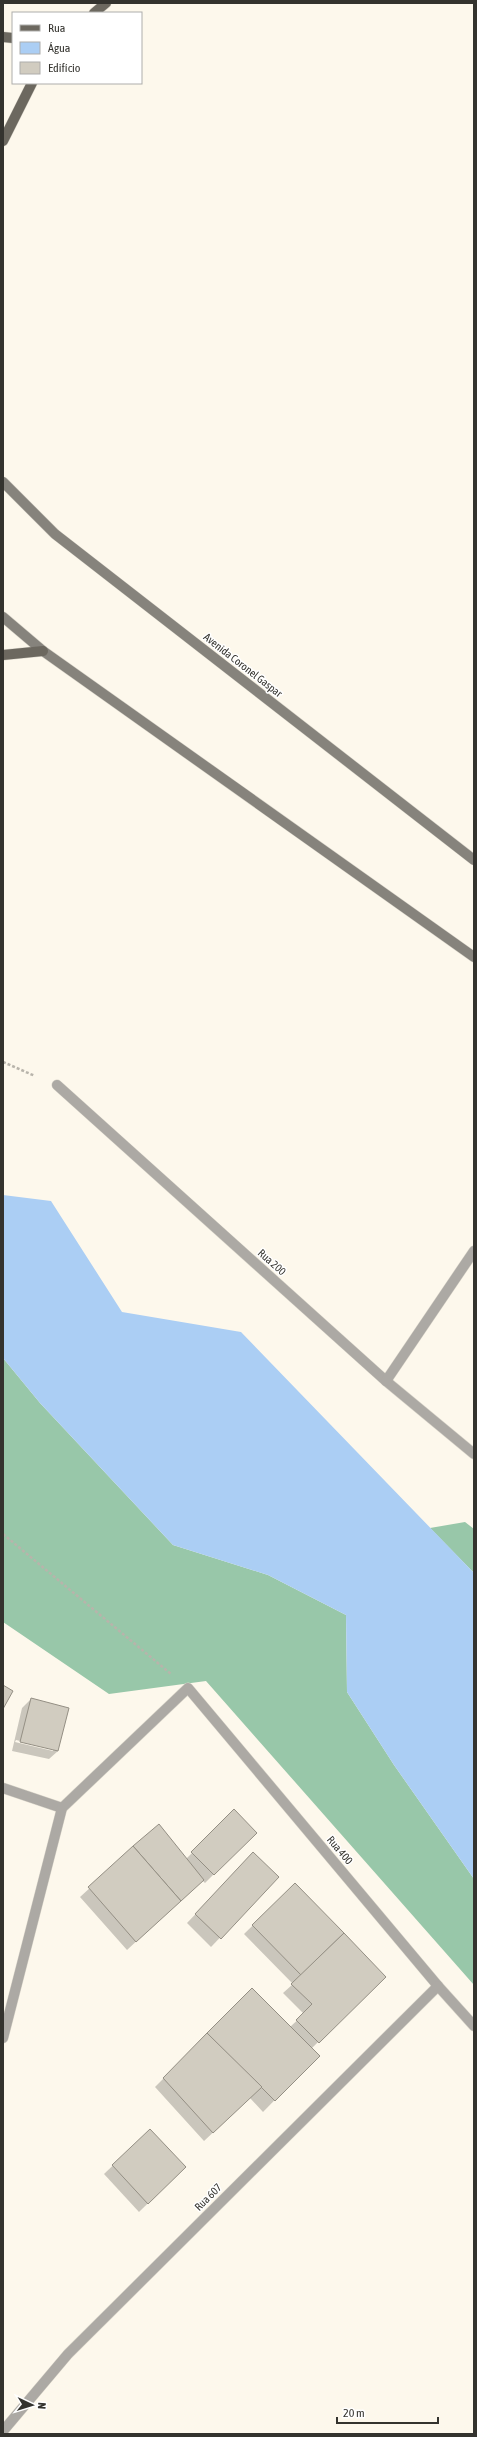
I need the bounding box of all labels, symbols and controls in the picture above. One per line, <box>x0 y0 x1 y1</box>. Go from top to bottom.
legend <box>12 12 142 84</box>
text: Rua <box>48 21 65 35</box>
text: Água <box>48 41 70 55</box>
text: Edifício <box>48 61 81 75</box>
street label: Avenida Coronel Gaspar <box>201 631 285 700</box>
street label: Rua 200 <box>256 1247 288 1277</box>
street label: Rua 400 <box>325 1834 355 1866</box>
street label: Rua 607 <box>192 2181 224 2213</box>
north arrow <box>12 2385 52 2425</box>
scale bar <box>337 2399 438 2425</box>
text: N <box>36 2402 48 2409</box>
text: 20 m <box>343 2406 365 2420</box>

